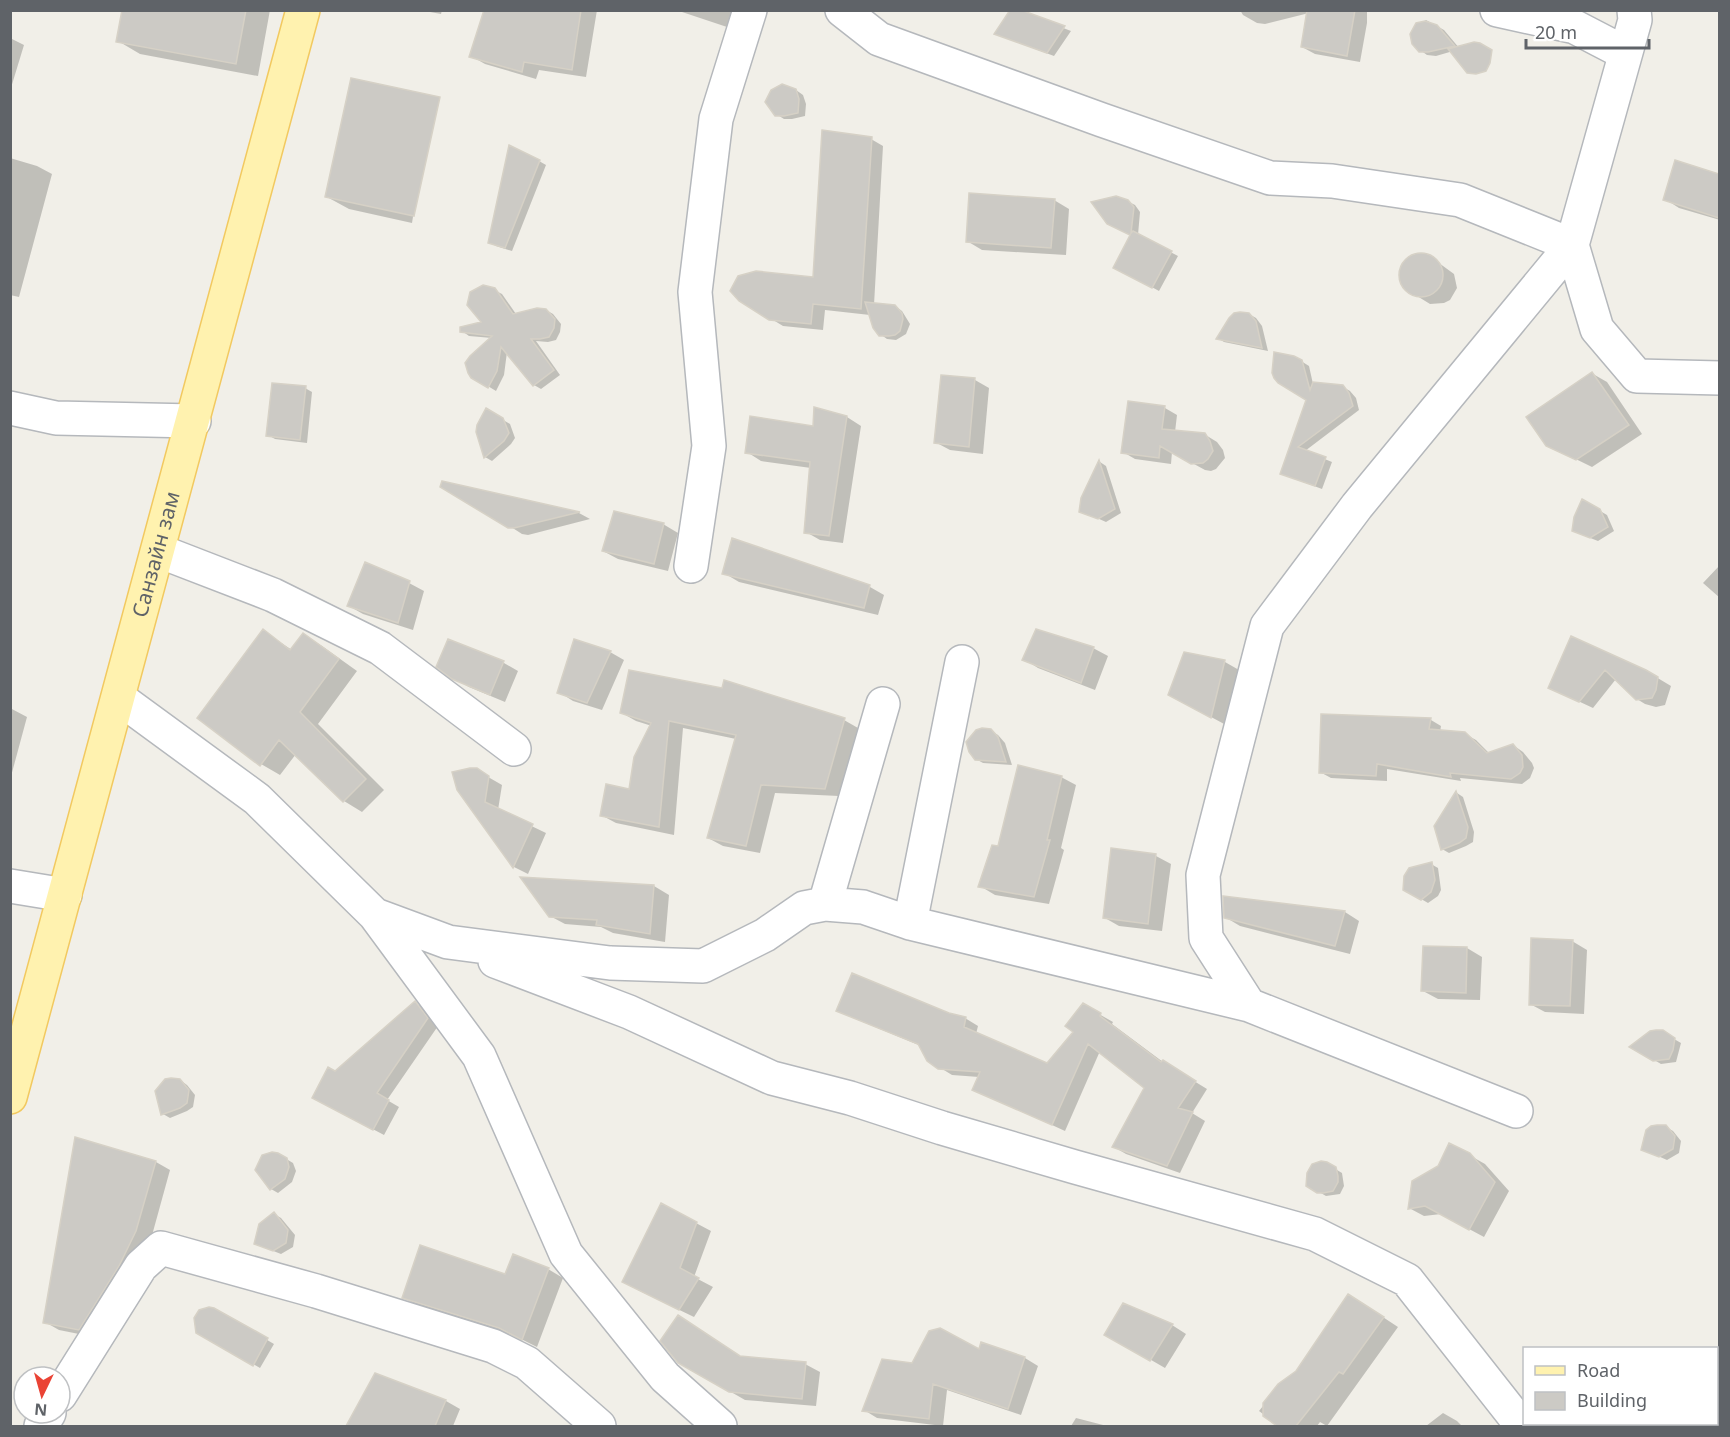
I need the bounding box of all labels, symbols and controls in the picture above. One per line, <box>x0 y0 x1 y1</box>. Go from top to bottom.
scale bar <box>1526 12 1649 50</box>
text: 20 m <box>1535 20 1577 44</box>
street label: Санзайн зам <box>125 488 186 620</box>
legend <box>1523 1347 1718 1425</box>
text: Road <box>1577 1358 1620 1382</box>
north arrow <box>12 1365 72 1425</box>
text: Building <box>1577 1388 1647 1412</box>
text: N <box>33 1398 48 1421</box>

